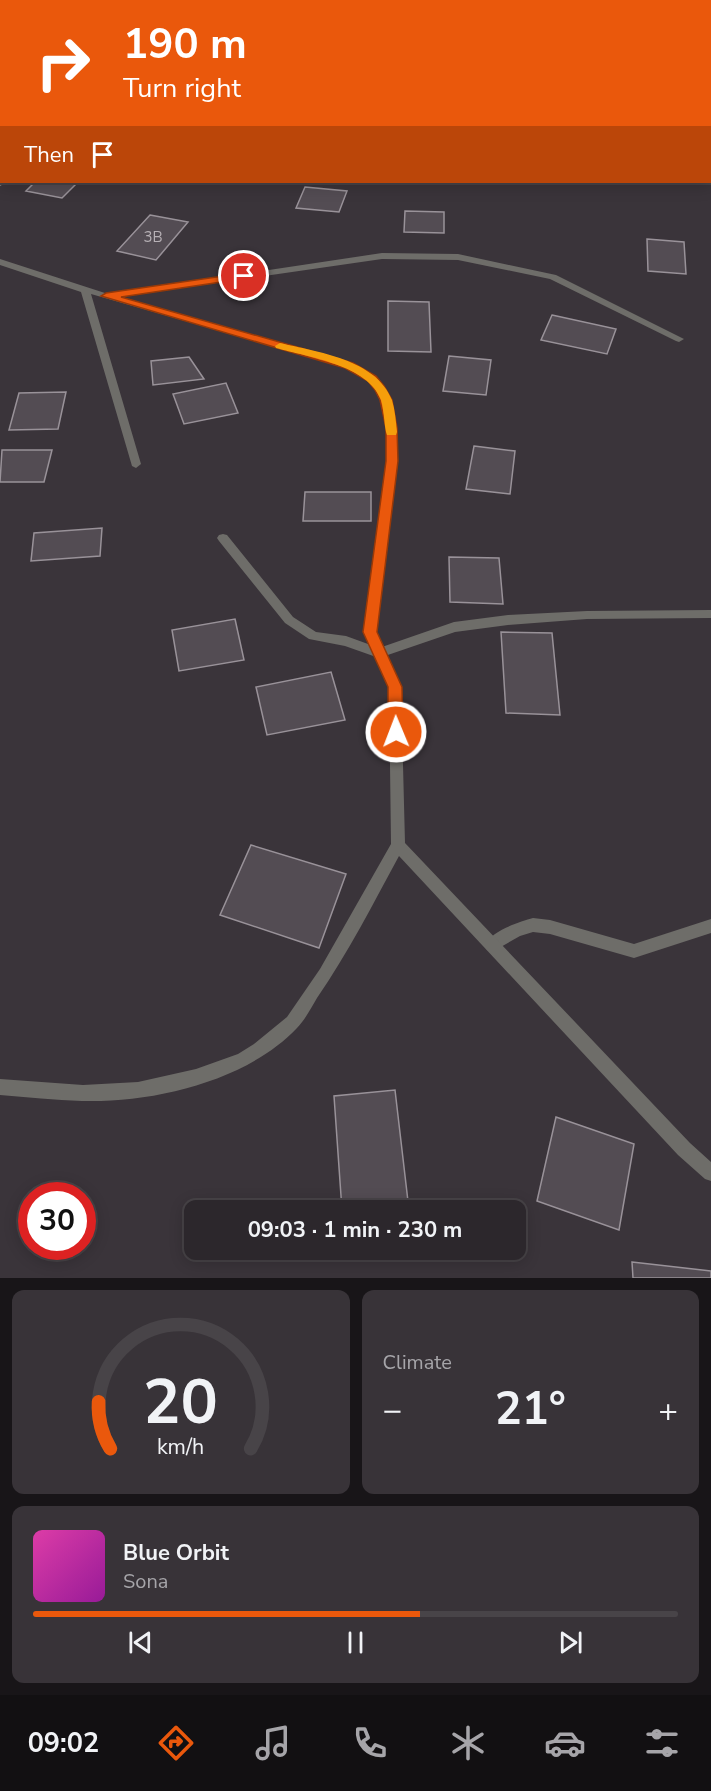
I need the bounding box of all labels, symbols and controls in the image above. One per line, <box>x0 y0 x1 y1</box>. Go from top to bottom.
text: 190 m <box>123 16 247 73</box>
icon: right <box>24 24 102 102</box>
text: Turn right <box>123 70 241 107</box>
icon: arrive <box>86 138 119 171</box>
text: Then <box>24 140 74 170</box>
house number: 3В <box>143 227 163 247</box>
pin <box>218 250 269 301</box>
icon: arrive <box>227 259 260 292</box>
position arrow <box>364 700 428 764</box>
speed limit sign: 30 <box>18 1182 96 1260</box>
text: 09:03 · 1 min · 230 m <box>248 1215 462 1245</box>
text: Climate <box>383 1349 452 1376</box>
text: 20 <box>143 1360 218 1445</box>
text: 21° <box>495 1379 566 1440</box>
text: − <box>383 1388 402 1433</box>
text: + <box>658 1388 678 1433</box>
text: km/h <box>157 1432 204 1462</box>
text: Blue Orbit <box>123 1538 229 1568</box>
text: Sona <box>123 1568 168 1595</box>
icon: previous <box>124 1626 157 1659</box>
icon: pause <box>339 1626 372 1659</box>
icon: next <box>554 1626 587 1659</box>
icon: directions <box>155 1722 197 1764</box>
icon: music <box>252 1722 294 1764</box>
icon: phone <box>349 1722 391 1764</box>
icon: climate <box>447 1722 489 1764</box>
icon: car <box>544 1722 586 1764</box>
icon: filters <box>641 1722 683 1764</box>
text: 09:02 <box>28 1725 99 1762</box>

